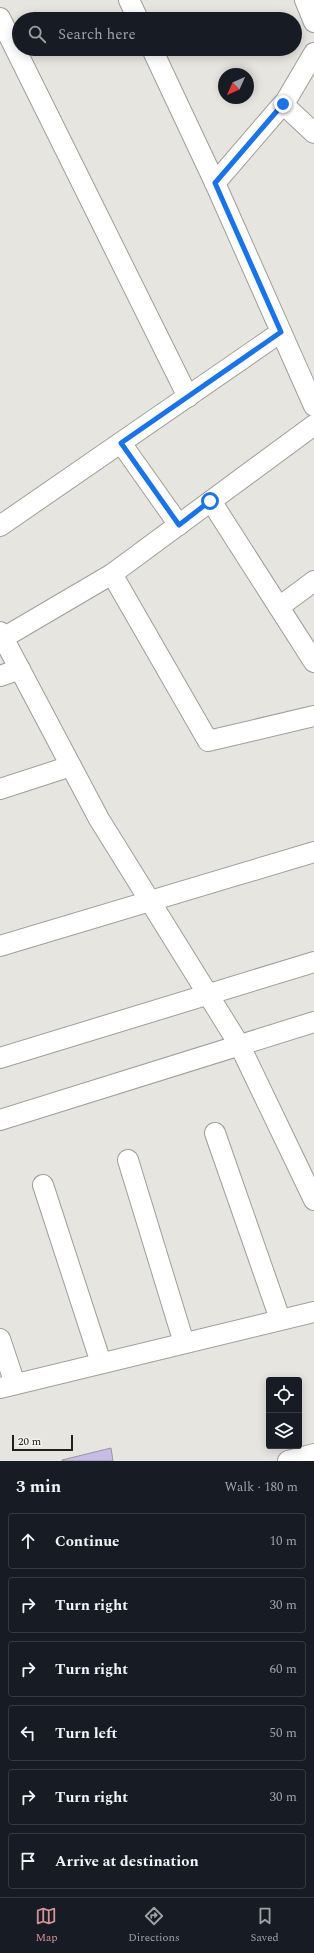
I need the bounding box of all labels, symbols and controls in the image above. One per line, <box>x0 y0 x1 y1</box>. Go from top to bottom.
search box <box>12 12 302 56</box>
icon: search <box>26 23 48 45</box>
text: Search here <box>58 23 136 46</box>
north arrow <box>218 68 254 104</box>
route end <box>274 95 292 113</box>
route start <box>201 492 219 510</box>
map controls <box>266 1377 302 1449</box>
button: locate <box>266 1377 302 1413</box>
button: layers <box>266 1413 302 1449</box>
scale bar <box>12 1433 73 1452</box>
text: 20 m <box>18 1433 41 1450</box>
text: 3 min <box>16 1474 61 1500</box>
text: Walk · 180 m <box>224 1477 298 1497</box>
icon: ahead <box>17 1530 39 1552</box>
text: Continue <box>55 1530 120 1553</box>
text: 10 m <box>270 1531 297 1551</box>
icon: right <box>17 1594 39 1616</box>
text: Turn right <box>55 1594 128 1617</box>
text: 30 m <box>270 1595 297 1615</box>
icon: right <box>17 1658 39 1680</box>
text: Turn right <box>55 1658 128 1681</box>
text: 60 m <box>270 1659 297 1679</box>
icon: left <box>17 1722 39 1744</box>
text: Turn left <box>55 1722 117 1745</box>
text: 50 m <box>270 1723 297 1743</box>
icon: right <box>17 1786 39 1808</box>
text: Turn right <box>55 1786 128 1809</box>
text: 30 m <box>270 1787 297 1807</box>
icon: arrive <box>17 1850 39 1872</box>
text: Arrive at destination <box>55 1850 199 1873</box>
tab: Map <box>35 1905 58 1946</box>
tab: Directions <box>128 1905 180 1946</box>
tab: Saved <box>250 1905 279 1946</box>

